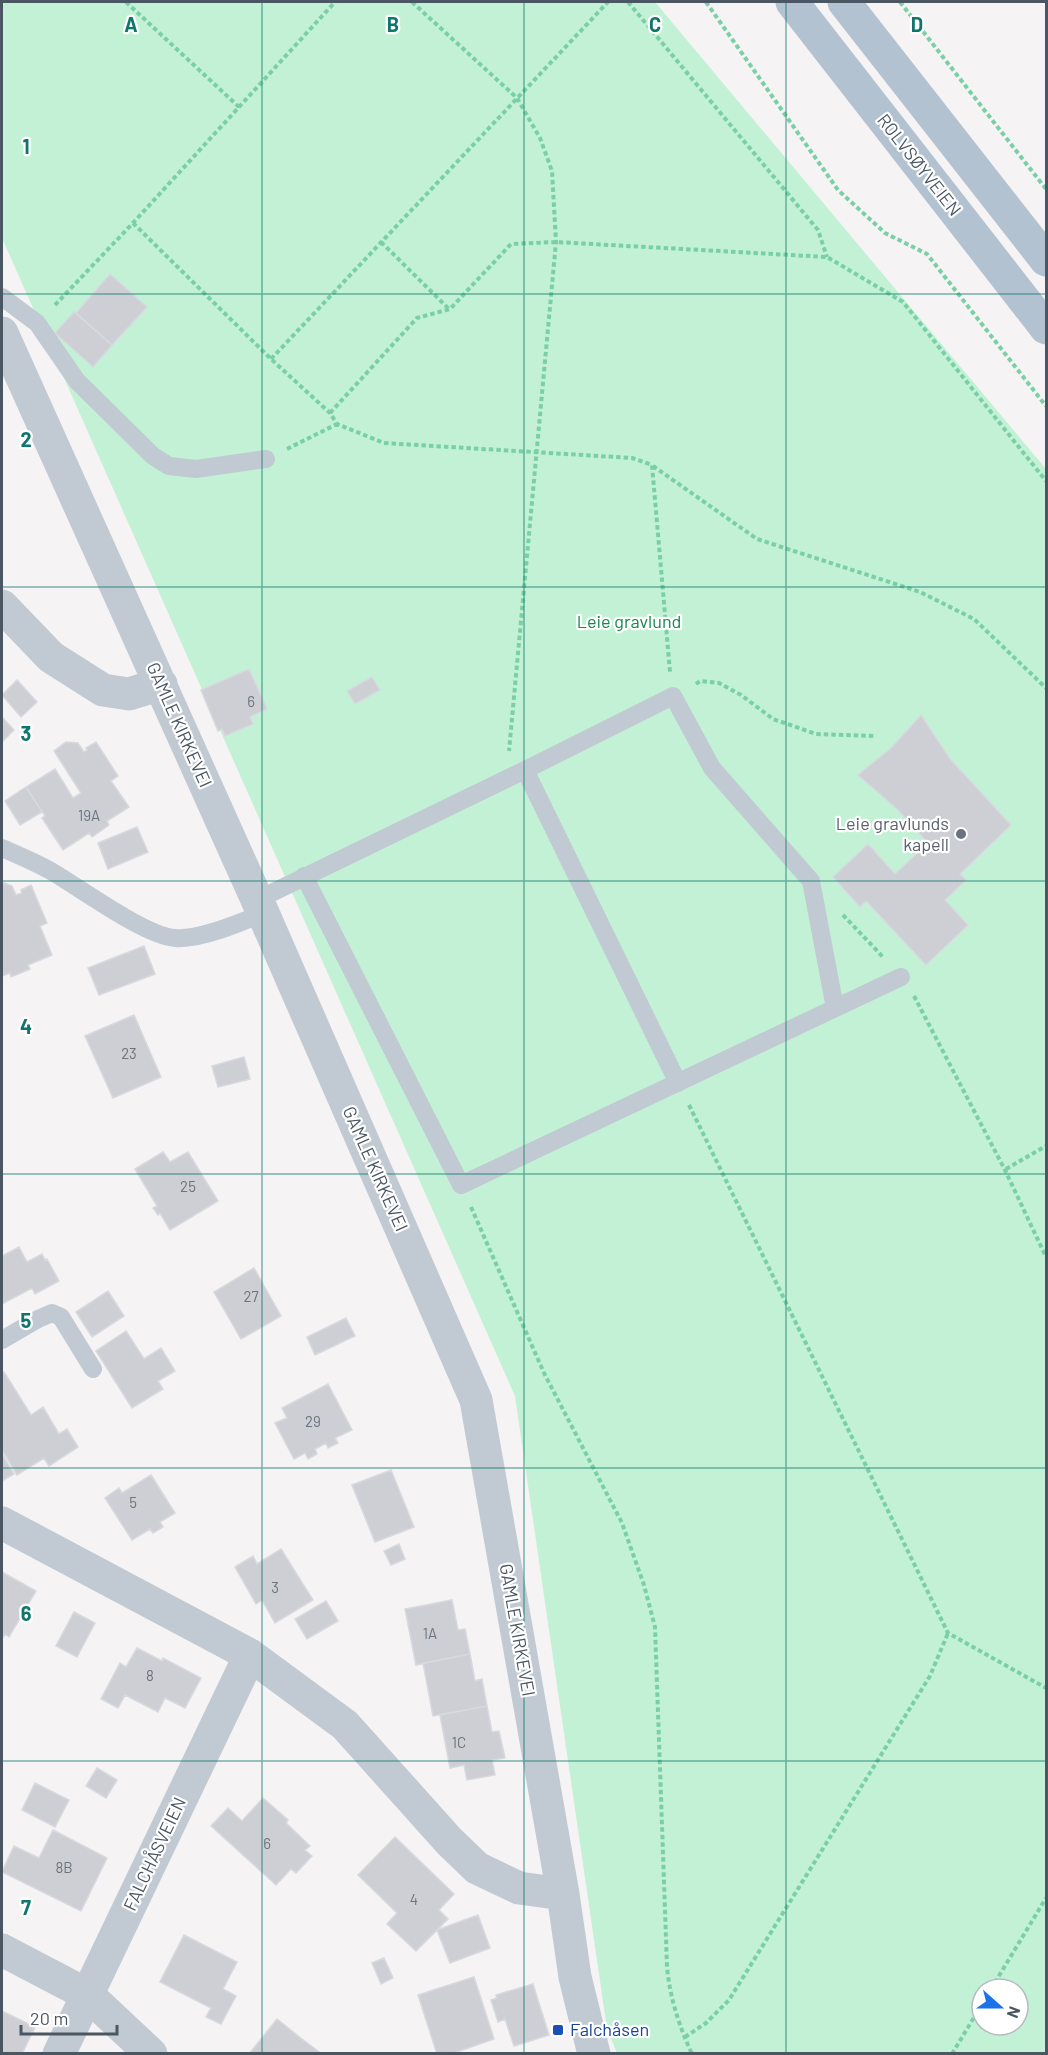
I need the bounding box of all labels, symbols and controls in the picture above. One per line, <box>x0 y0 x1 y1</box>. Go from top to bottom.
text: A <box>124 12 138 36</box>
text: B <box>387 12 399 36</box>
text: C <box>649 12 661 36</box>
text: D <box>911 12 923 36</box>
street label: ROLVSØYVEIEN <box>873 109 966 220</box>
text: 1 <box>22 134 30 158</box>
text: 2 <box>20 427 32 451</box>
park label: Leie gravlund <box>577 610 681 632</box>
street label: GAMLE KIRKEVEI <box>143 659 217 790</box>
house number: 6 <box>247 692 255 710</box>
text: 3 <box>21 721 31 745</box>
house number: 19A <box>78 806 100 824</box>
place label: Leie gravlunds kapell <box>836 812 949 855</box>
marker: Leie gravlunds kapell <box>954 827 968 841</box>
text: 4 <box>20 1014 32 1038</box>
house number: 23 <box>121 1044 137 1062</box>
street label: GAMLE KIRKEVEI <box>339 1103 413 1234</box>
house number: 25 <box>180 1177 196 1195</box>
house number: 27 <box>243 1287 259 1305</box>
text: 5 <box>21 1308 32 1332</box>
house number: 29 <box>305 1412 321 1430</box>
house number: 5 <box>129 1493 137 1511</box>
street label: GAMLE KIRKEVEI <box>495 1562 540 1698</box>
house number: 3 <box>271 1578 279 1596</box>
text: 6 <box>21 1601 32 1625</box>
house number: 1A <box>423 1624 437 1642</box>
house number: 8 <box>146 1666 154 1684</box>
house number: 1C <box>452 1733 466 1751</box>
street label: FALCHÅSVEIEN <box>118 1793 190 1914</box>
house number: 6 <box>263 1834 271 1852</box>
house number: 8B <box>55 1858 73 1876</box>
house number: 4 <box>410 1890 418 1908</box>
text: 7 <box>21 1895 31 1919</box>
north arrow <box>970 1977 1030 2037</box>
scale bar <box>21 1998 117 2036</box>
text: N <box>1004 2004 1025 2021</box>
text: 20 m <box>30 2007 68 2029</box>
place label: Falchåsen <box>570 2018 649 2040</box>
marker: Falchåsen <box>551 2023 565 2037</box>

